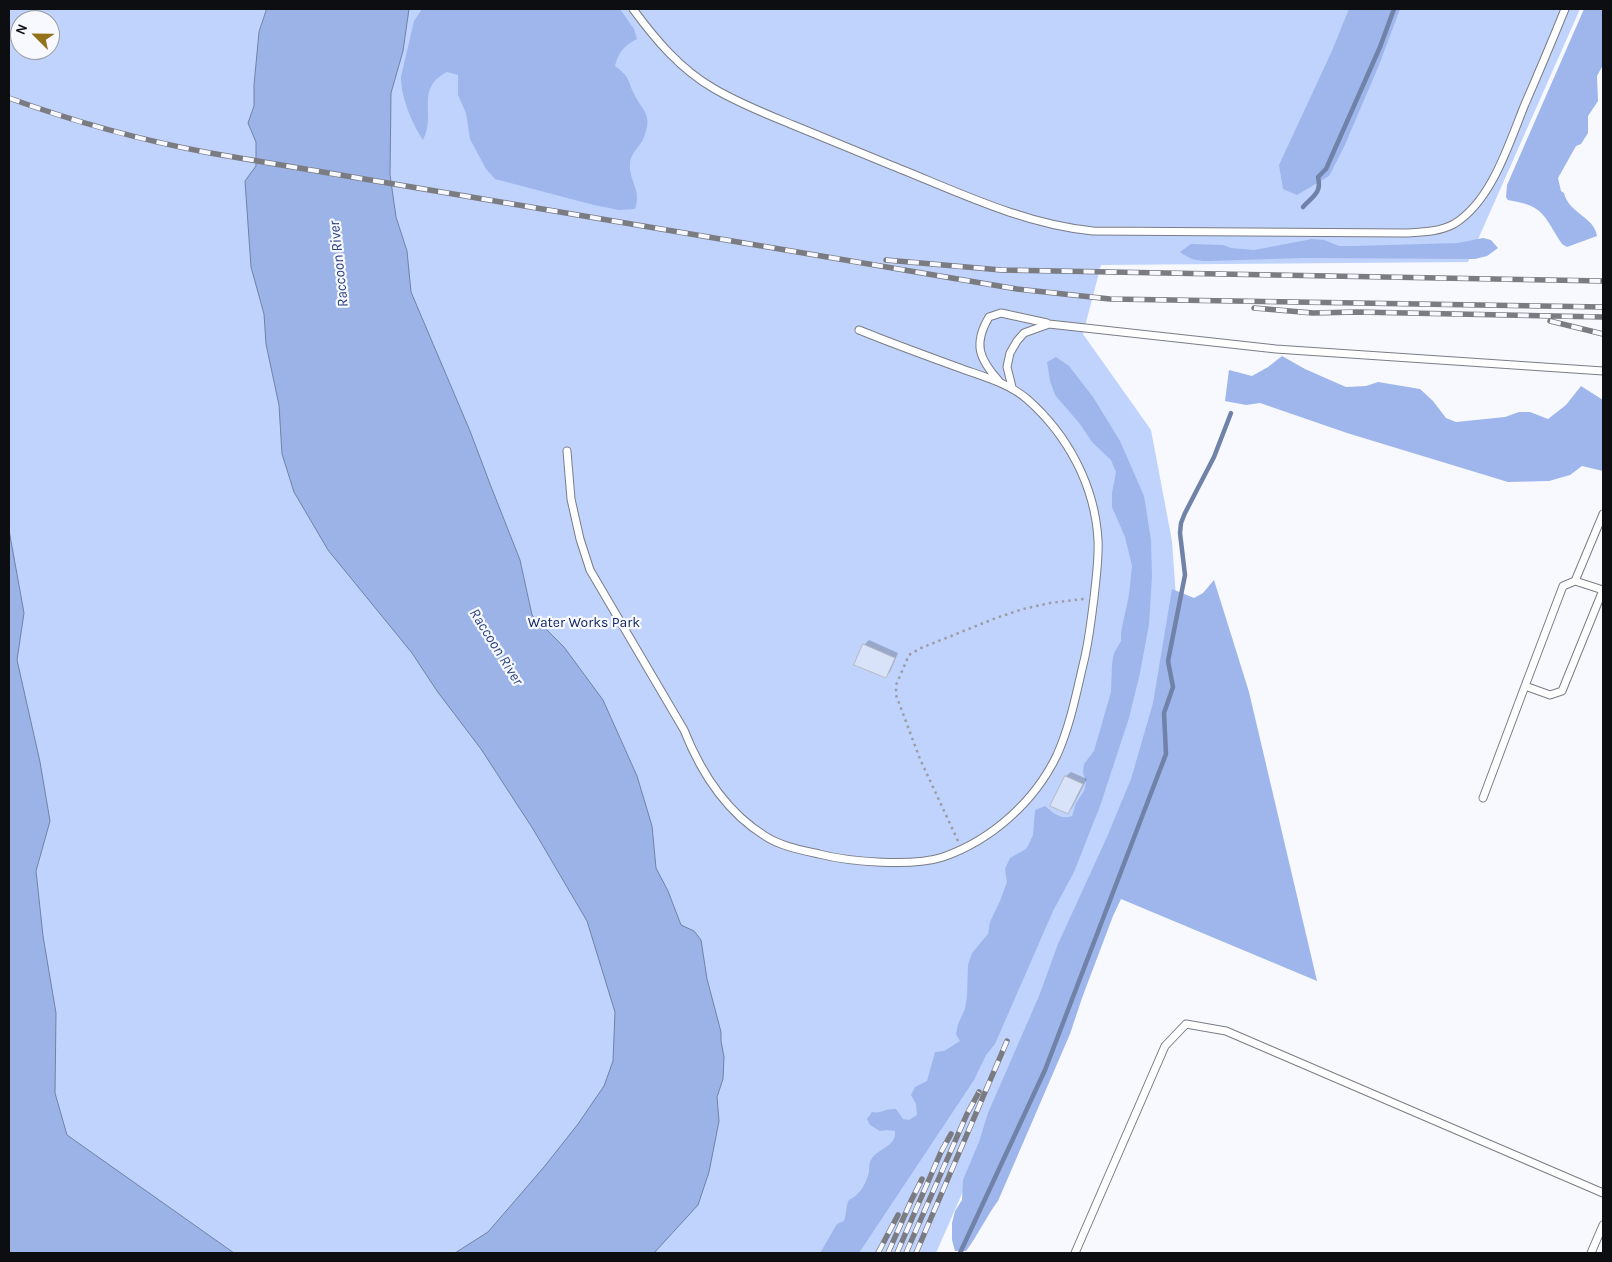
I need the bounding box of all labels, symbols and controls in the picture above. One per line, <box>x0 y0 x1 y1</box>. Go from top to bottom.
north arrow <box>10 10 60 60</box>
text: N <box>12 21 31 37</box>
water label: Raccoon River <box>326 220 352 308</box>
water label: Raccoon River <box>465 605 527 689</box>
park label: Water Works Park <box>528 615 640 631</box>

